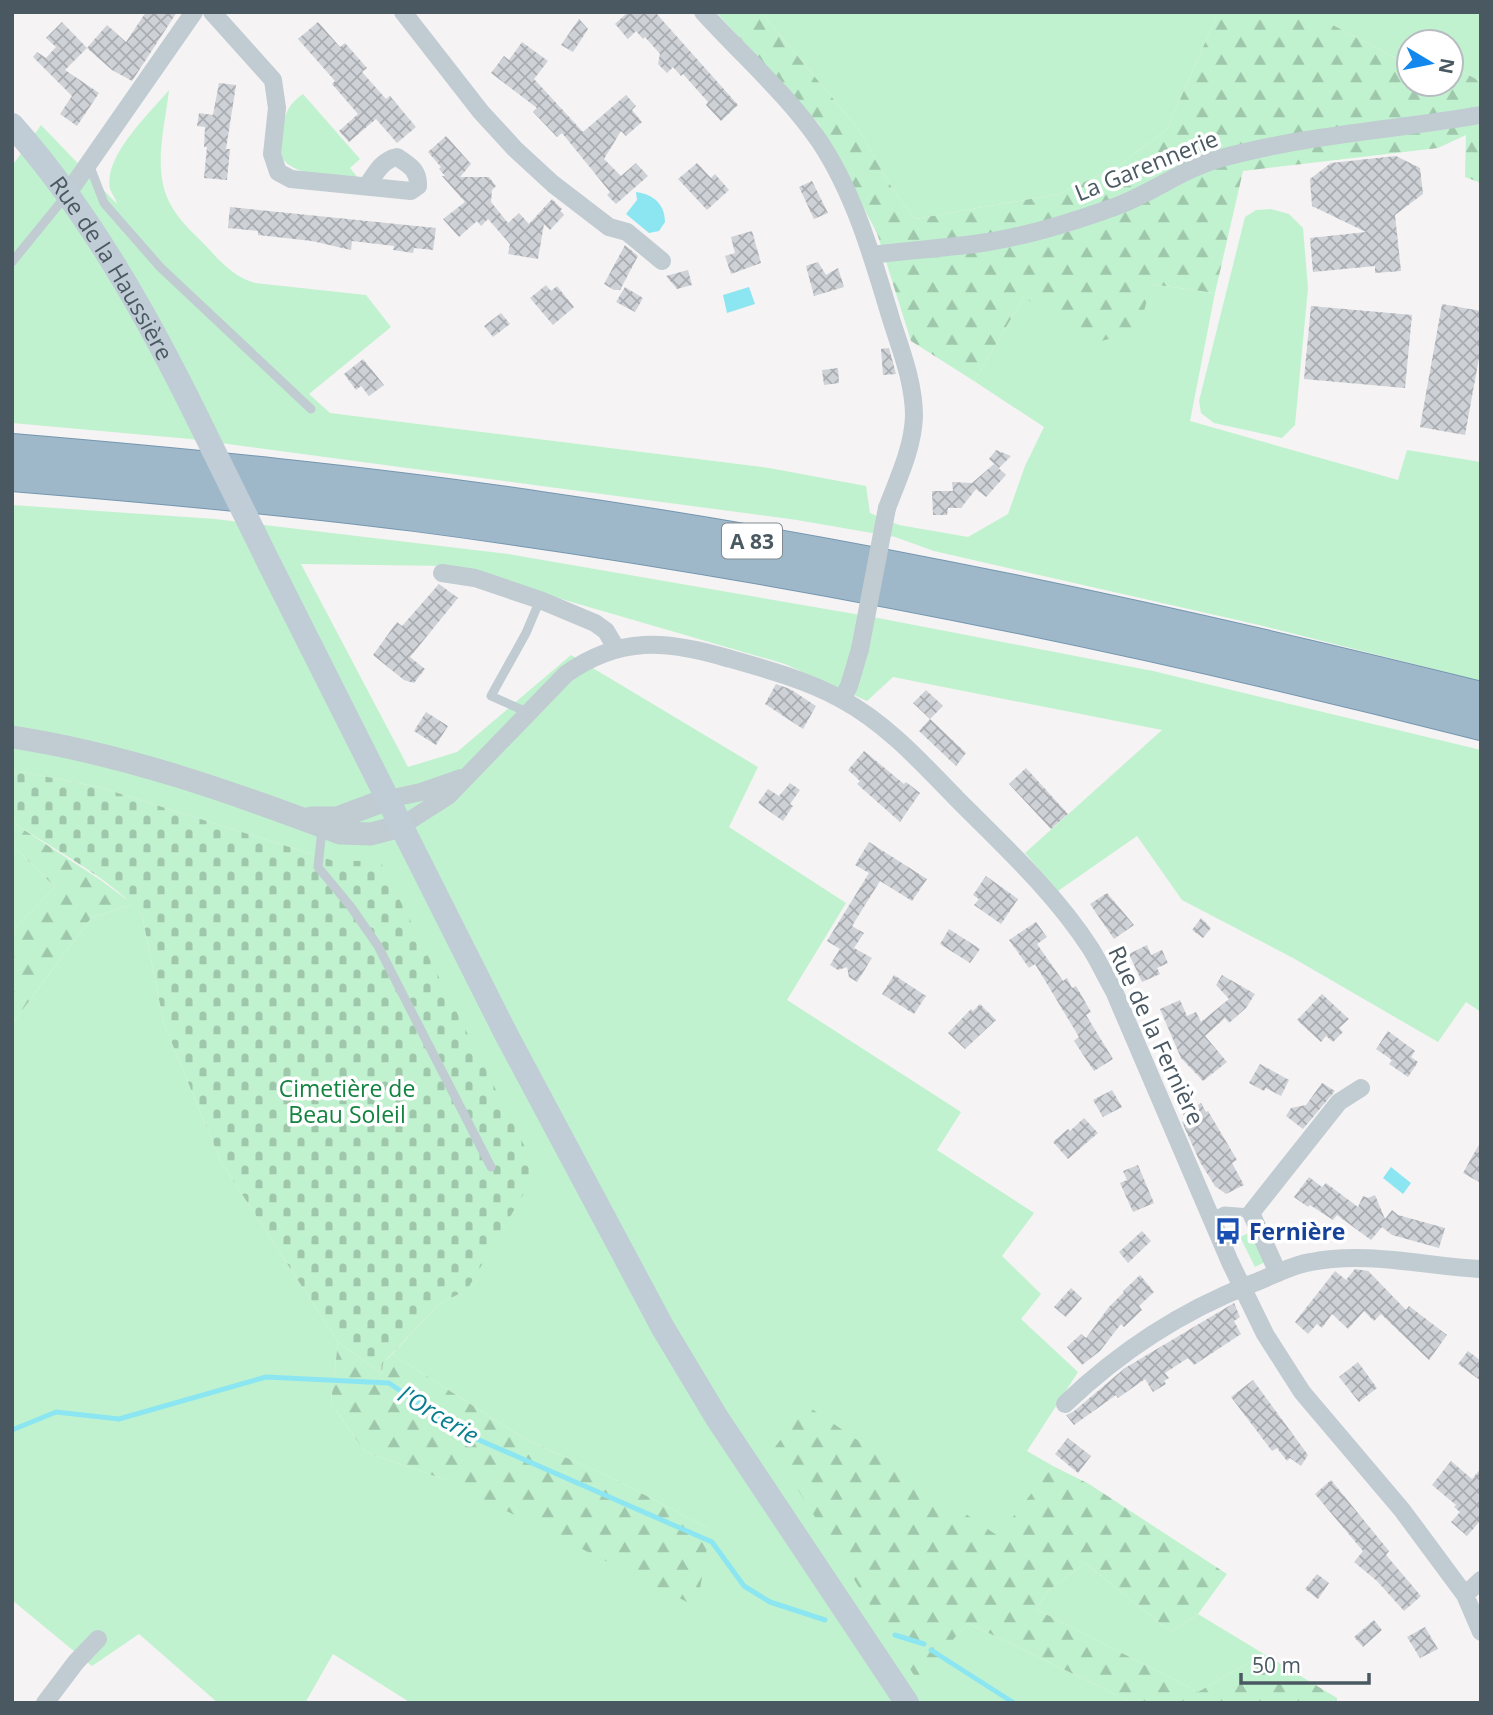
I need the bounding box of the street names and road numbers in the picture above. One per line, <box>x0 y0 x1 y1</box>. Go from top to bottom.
street label: La Garennerie <box>1070 122 1222 208</box>
street label: Rue de la Haussière <box>43 169 181 366</box>
road number: A 83 <box>722 524 782 558</box>
street label: Rue de la Fernière <box>1101 940 1213 1130</box>

